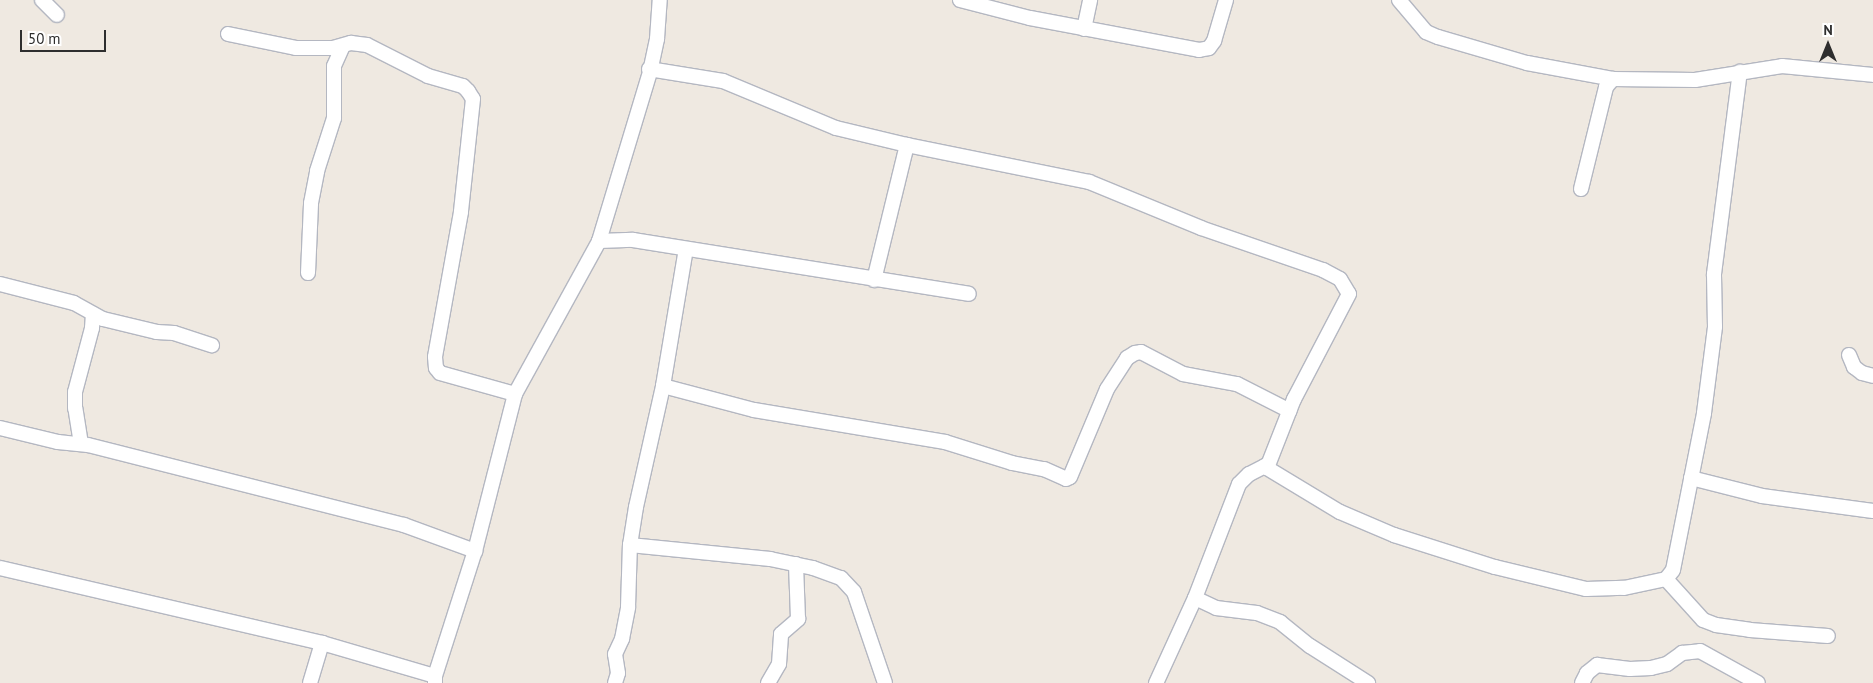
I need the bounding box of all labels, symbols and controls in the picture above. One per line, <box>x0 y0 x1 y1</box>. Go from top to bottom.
scale bar <box>22 20 109 52</box>
north arrow <box>1803 20 1853 70</box>
text: N <box>1823 21 1833 39</box>
text: 50 m <box>28 29 61 48</box>

